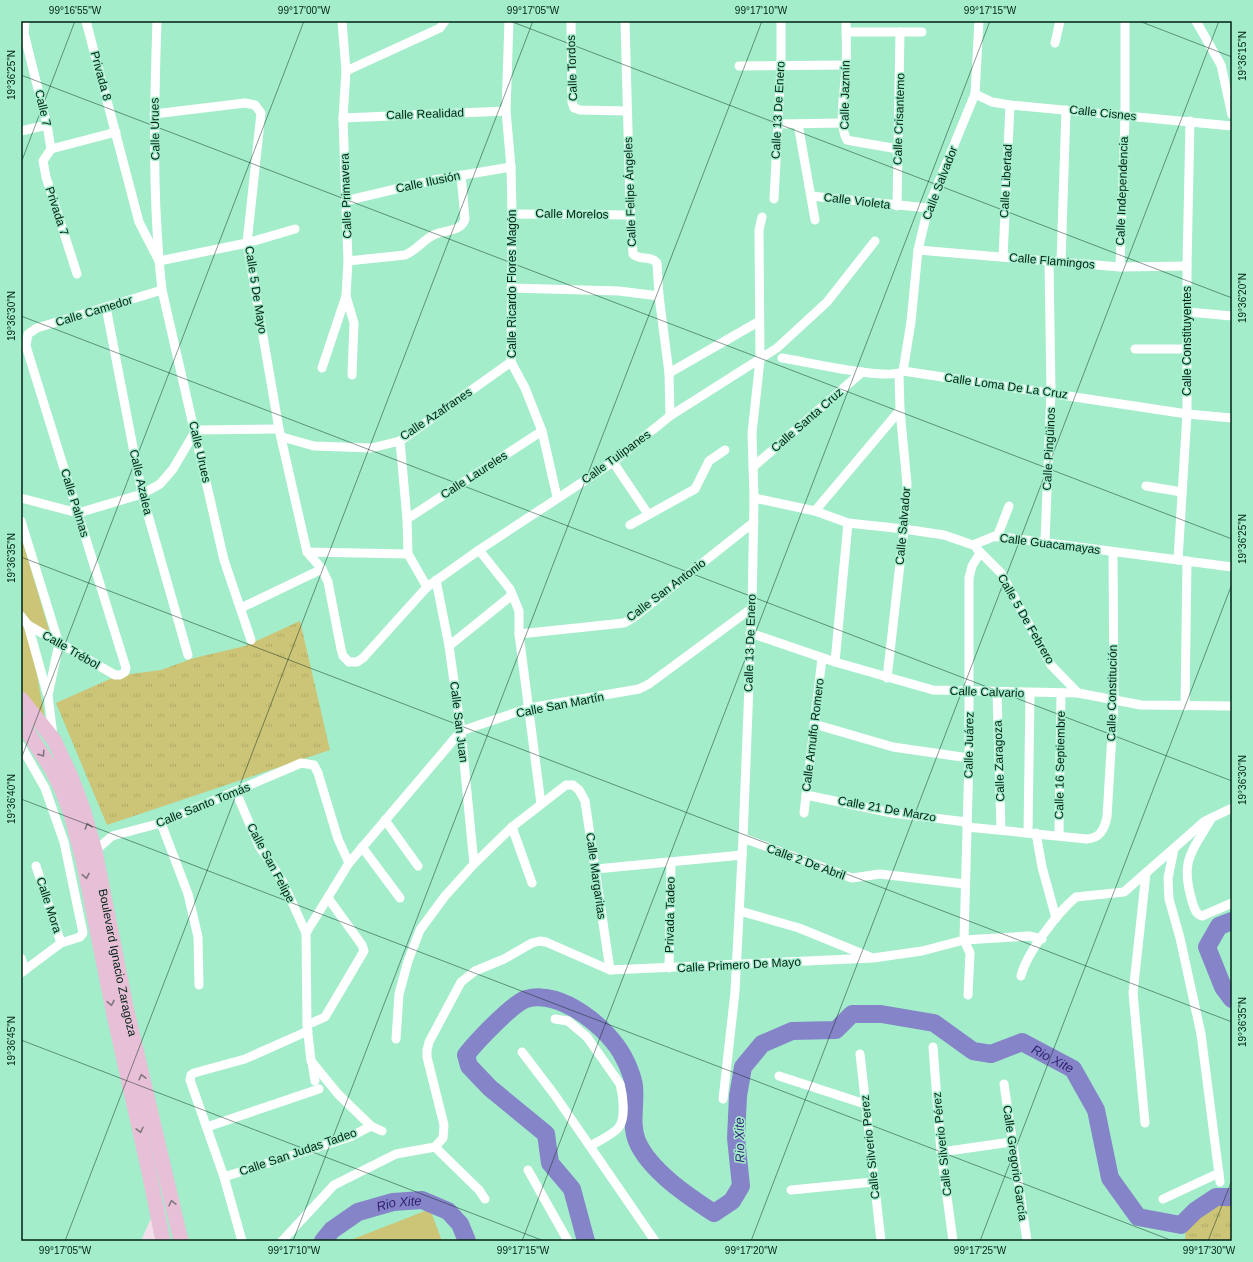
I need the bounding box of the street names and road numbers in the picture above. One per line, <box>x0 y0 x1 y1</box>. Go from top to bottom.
street label: Calle Tordos <box>564 35 580 101</box>
street label: Privada 8 <box>88 50 114 103</box>
street label: Calle 13 De Enero <box>768 60 788 159</box>
street label: Calle Jazmín <box>837 60 853 130</box>
street label: Calle Crisantemo <box>890 72 908 165</box>
street label: Calle 7 <box>32 88 54 128</box>
street label: Calle Urues <box>147 98 163 160</box>
street label: Calle Cisnes <box>1069 103 1137 123</box>
street label: Calle Realidad <box>386 106 464 122</box>
street label: Calle Independencia <box>1113 136 1131 246</box>
street label: Calle Felipe Ángeles <box>620 137 639 247</box>
street label: Calle Salvador <box>919 144 961 222</box>
street label: Calle Libertad <box>997 144 1015 218</box>
street label: Calle Primavera <box>338 153 354 239</box>
street label: Calle Ilusión <box>395 168 461 196</box>
street label: Privada 7 <box>43 185 72 238</box>
street label: Calle Violeta <box>823 190 892 212</box>
street label: Calle Morelos <box>535 206 609 222</box>
street label: Calle Ricardo Flores Magón <box>505 210 519 358</box>
street label: Calle 5 De Mayo <box>242 245 270 335</box>
street label: Calle Flamingos <box>1009 250 1095 272</box>
street label: Calle Constituyentes <box>1180 286 1194 396</box>
street label: Calle Camedor <box>54 293 134 329</box>
street label: Calle Loma De La Cruz <box>943 370 1069 402</box>
street label: Calle Azafranes <box>397 385 475 443</box>
street label: Calle Santa Cruz <box>768 385 846 455</box>
street label: Calle Pingüinos <box>1040 407 1058 491</box>
street label: Calle Urues <box>186 420 214 484</box>
street label: Calle Tulipanes <box>579 427 653 487</box>
street label: Calle Azalea <box>127 448 155 516</box>
street label: Calle Laureles <box>438 448 510 502</box>
street label: Calle Palmas <box>58 467 92 539</box>
street label: Calle Salvador <box>893 487 913 565</box>
street label: Calle Guacamayas <box>999 531 1101 557</box>
street label: Calle San Antonio <box>624 556 709 624</box>
street label: Calle 5 De Febrero <box>995 572 1058 667</box>
street label: Calle 13 De Enero <box>741 593 759 692</box>
street label: Calle Trébol <box>40 628 102 672</box>
street label: Calle Constitución <box>1104 645 1120 741</box>
street label: Calle Arnulfo Romero <box>799 677 827 792</box>
street label: Calle San Juan <box>447 681 471 763</box>
street label: Calle Calvario <box>949 684 1025 700</box>
street label: Calle San Martín <box>515 690 605 720</box>
street label: Calle 16 Septiembre <box>1052 710 1068 819</box>
street label: Calle Juárez <box>961 712 977 778</box>
street label: Calle Zaragoza <box>991 720 1007 802</box>
street label: Calle Santo Tomás <box>154 780 252 830</box>
street label: Calle 21 De Marzo <box>837 793 937 825</box>
street label: Calle San Felipe <box>244 821 298 905</box>
street label: Calle Margaritas <box>583 832 609 920</box>
street label: Calle 2 De Abril <box>765 841 847 883</box>
street label: Calle Mora <box>33 875 65 935</box>
street label: Privada Tadeo <box>662 876 678 953</box>
street label: Boulevard Ignacio Zaragoza <box>96 887 140 1038</box>
street label: Calle Primero De Mayo <box>677 955 802 975</box>
street label: Calle Silverio Pérez <box>930 1091 954 1197</box>
street label: Calle Silverio Perez <box>858 1094 882 1200</box>
street label: Calle Gregorio García <box>1000 1104 1030 1222</box>
street label: Calle San Judas Tadeo <box>237 1125 359 1179</box>

